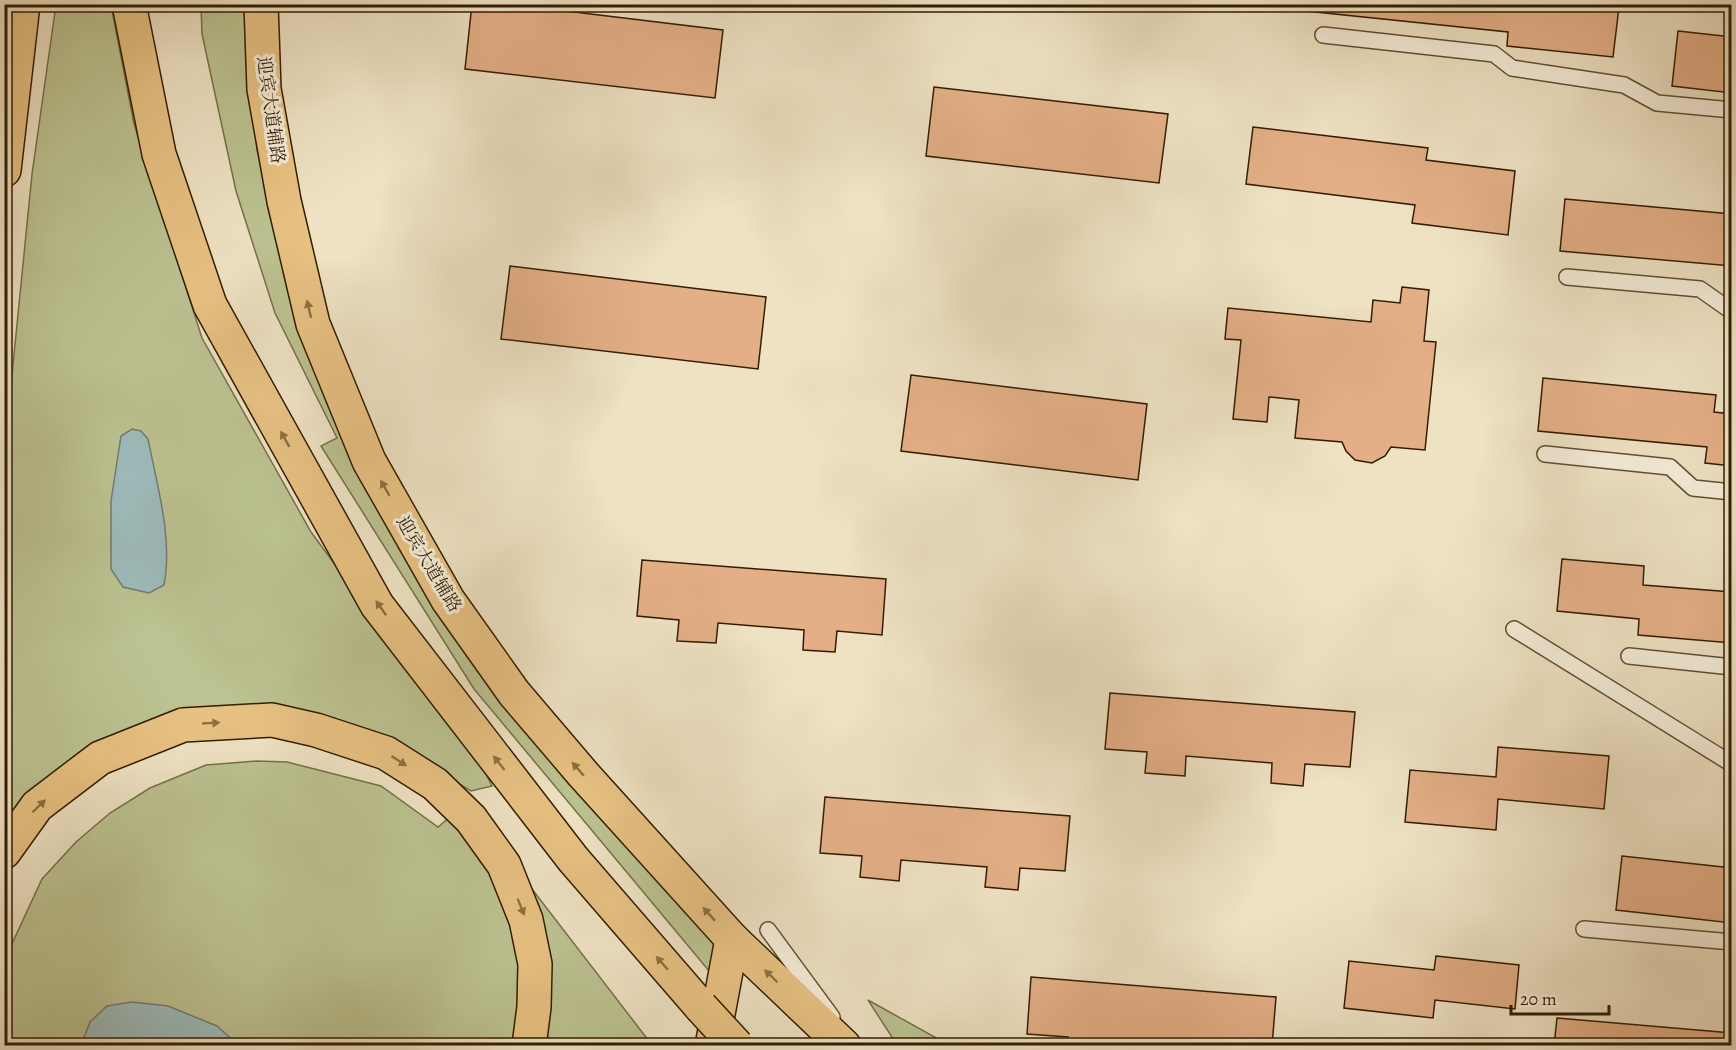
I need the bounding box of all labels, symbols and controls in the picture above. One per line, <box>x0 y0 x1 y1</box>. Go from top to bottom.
street label: 迎宾大道辅路 <box>252 55 290 165</box>
one-way arrow <box>304 300 314 318</box>
one-way arrow <box>280 430 290 447</box>
one-way arrow <box>379 480 390 496</box>
street label: 迎宾大道辅路 <box>391 512 467 616</box>
one-way arrow <box>375 601 387 617</box>
one-way arrow <box>202 719 221 728</box>
one-way arrow <box>391 755 407 766</box>
one-way arrow <box>494 756 506 771</box>
one-way arrow <box>572 761 585 777</box>
one-way arrow <box>32 799 46 813</box>
one-way arrow <box>517 898 526 916</box>
one-way arrow <box>702 906 716 921</box>
one-way arrow <box>656 955 669 971</box>
one-way arrow <box>764 969 779 983</box>
scale bar <box>1511 978 1608 1016</box>
text: 20 m <box>1520 987 1557 1011</box>

